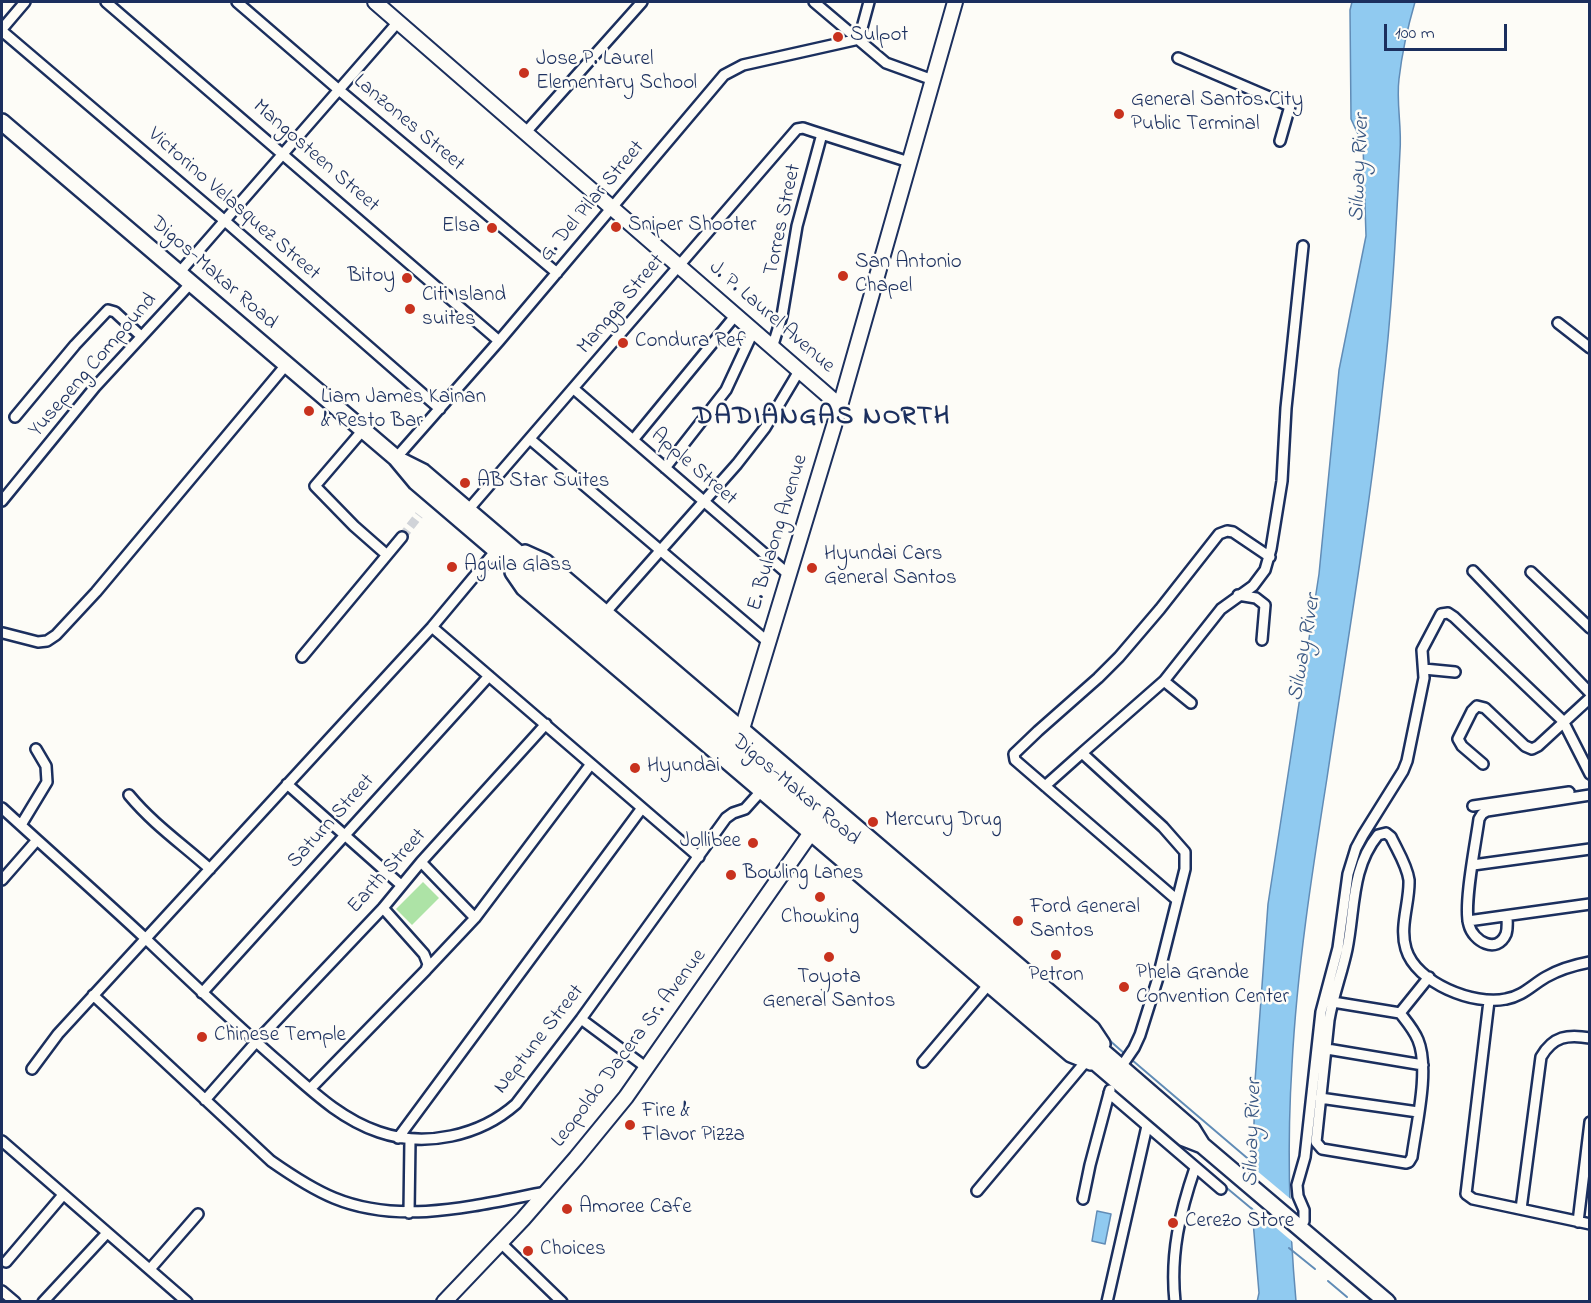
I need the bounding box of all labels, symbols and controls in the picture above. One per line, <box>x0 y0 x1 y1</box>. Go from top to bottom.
scale bar <box>1387 12 1510 50</box>
text: 100 m <box>1395 21 1435 47</box>
place label: Sulpot <box>850 24 908 50</box>
marker: Sulpot <box>831 30 845 44</box>
place label: Jose P. Laurel Elementary School <box>536 48 697 98</box>
marker: Jose P. Laurel Elementary School <box>517 66 531 80</box>
street label: Lanzones Street <box>347 70 469 178</box>
place label: General Santos City Public Terminal <box>1131 89 1303 139</box>
street label: Mangosteen Street <box>246 95 384 219</box>
marker: General Santos City Public Terminal <box>1112 107 1126 121</box>
water label: Silway River <box>1345 113 1377 223</box>
street label: Victorino Velasquez Street <box>141 123 325 287</box>
street label: G. Del Pilar Street <box>535 136 651 268</box>
street label: Torres Street <box>760 162 808 278</box>
street label: Digos-Makar Road <box>144 212 282 336</box>
place label: Sniper Shooter <box>628 214 756 240</box>
place label: Elsa <box>442 215 480 241</box>
marker: Sniper Shooter <box>609 220 623 234</box>
marker: Elsa <box>485 221 499 235</box>
street label: Mangga Street <box>573 250 671 360</box>
place label: San Antonio Chapel <box>855 251 962 301</box>
street label: J. P. Laurel Avenue <box>703 256 839 380</box>
place label: Bitoy <box>347 265 395 291</box>
marker: San Antonio Chapel <box>836 269 850 283</box>
marker: Bitoy <box>400 271 414 285</box>
place label: Citi Island suites <box>422 284 506 334</box>
street label: Yusepeng Compound <box>25 289 163 443</box>
marker: Citi Island suites <box>403 302 417 316</box>
place label: Condura Ref <box>635 330 745 356</box>
marker: Condura Ref <box>616 336 630 350</box>
place label: Liam James Kainan & Resto Bar <box>321 386 486 436</box>
district label: DADIANGAS NORTH <box>693 403 951 435</box>
marker: Liam James Kainan & Resto Bar <box>302 404 316 418</box>
street label: Apple Street <box>645 424 741 512</box>
street label: E. Bulaong Avenue <box>743 452 815 614</box>
place label: AB Star Suites <box>477 470 609 496</box>
marker: AB Star Suites <box>458 476 472 490</box>
place label: Hyundai Cars General Santos <box>824 543 957 593</box>
place label: Aguila Glass <box>464 554 572 580</box>
marker: Aguila Glass <box>445 560 459 574</box>
marker: Hyundai Cars General Santos <box>805 561 819 575</box>
water label: Silway River <box>1284 593 1328 703</box>
street label: Digos-Makar Road <box>726 730 864 852</box>
place label: Hyundai <box>647 755 720 781</box>
marker: Hyundai <box>628 761 642 775</box>
street label: Saturn Street <box>283 769 381 875</box>
place label: Mercury Drug <box>885 809 1002 835</box>
marker: Mercury Drug <box>866 815 880 829</box>
street label: Earth Street <box>343 824 433 920</box>
place label: Jollibee <box>680 830 741 856</box>
marker: Jollibee <box>746 836 760 850</box>
place label: Bowling Lanes <box>743 862 863 888</box>
marker: Bowling Lanes <box>724 868 738 882</box>
marker: Chowking <box>813 890 827 904</box>
place label: Ford General Santos <box>1030 896 1140 946</box>
place label: Chowking <box>781 906 859 932</box>
marker: Ford General Santos <box>1011 914 1025 928</box>
street label: Leopoldo Dacera Sr. Avenue <box>547 945 713 1153</box>
marker: Petron <box>1049 948 1063 962</box>
marker: Toyota General Santos <box>822 950 836 964</box>
place label: Phela Grande Convention Center <box>1136 962 1289 1012</box>
place label: Petron <box>1028 964 1084 990</box>
place label: Toyota General Santos <box>763 966 895 1016</box>
street label: Neptune Street <box>489 980 591 1100</box>
marker: Phela Grande Convention Center <box>1117 980 1131 994</box>
place label: Chinese Temple <box>214 1024 346 1050</box>
marker: Chinese Temple <box>195 1030 209 1044</box>
water label: Silway River <box>1239 1079 1269 1187</box>
place label: Fire & Flavor Pizza <box>642 1100 745 1150</box>
marker: Fire & Flavor Pizza <box>623 1118 637 1132</box>
place label: Amoree Cafe <box>579 1196 692 1222</box>
marker: Amoree Cafe <box>560 1202 574 1216</box>
place label: Cerezo Store <box>1185 1210 1294 1236</box>
marker: Cerezo Store <box>1166 1216 1180 1230</box>
place label: Choices <box>540 1238 606 1264</box>
marker: Choices <box>521 1244 535 1258</box>

